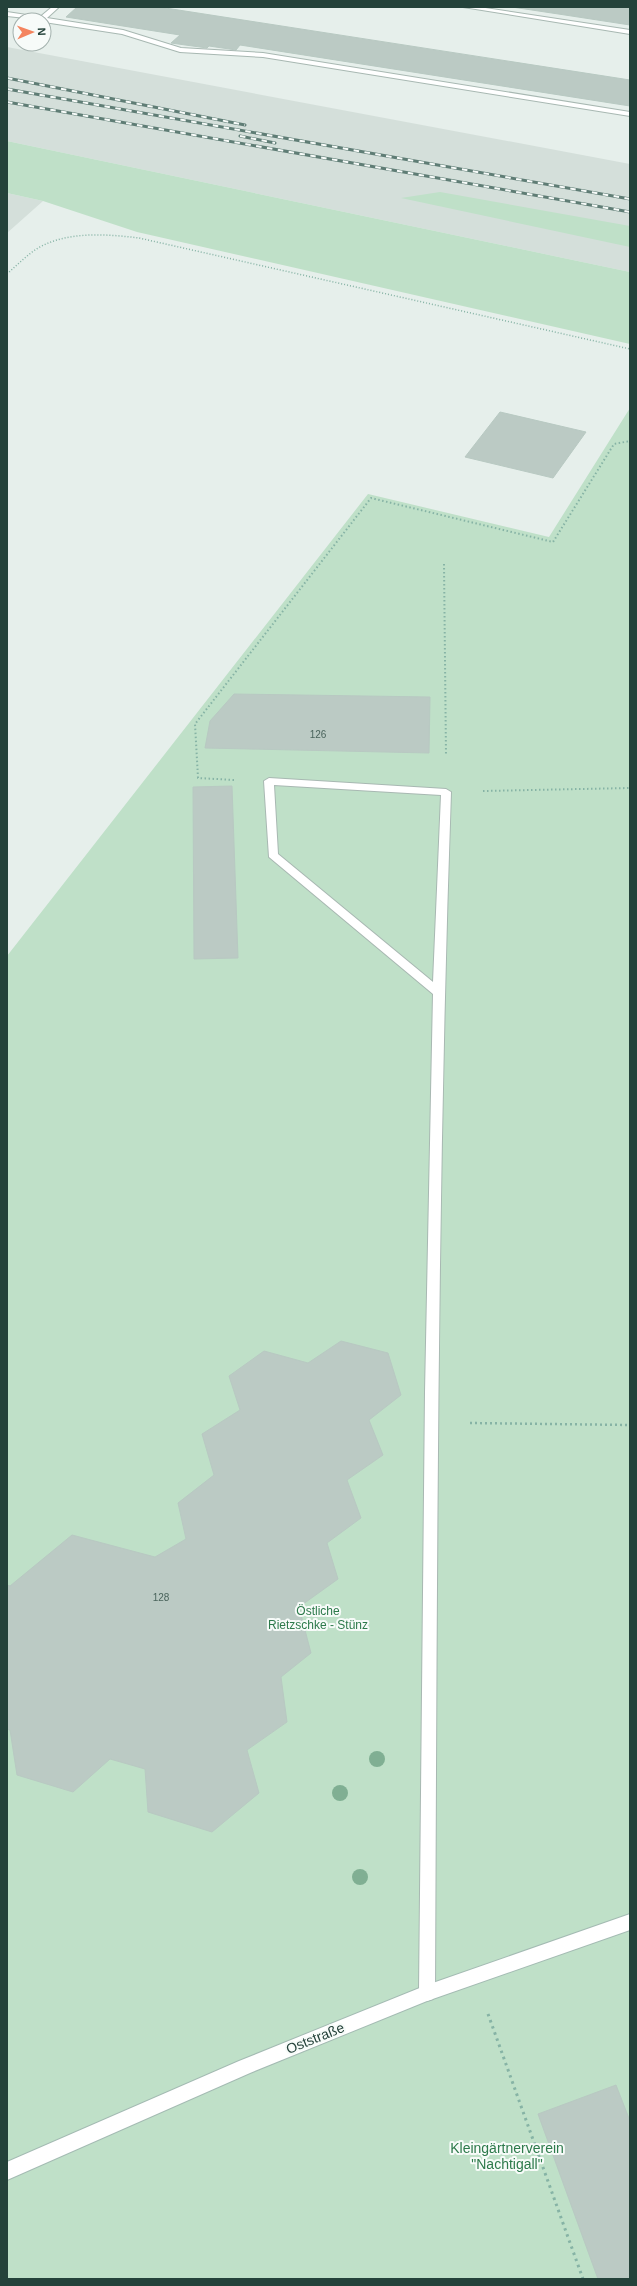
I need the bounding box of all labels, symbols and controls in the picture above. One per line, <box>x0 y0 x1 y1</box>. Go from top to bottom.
north arrow <box>12 12 52 52</box>
text: N <box>36 27 48 36</box>
house number: 126 <box>310 729 327 740</box>
house number: 128 <box>153 1592 170 1603</box>
park label: Östliche Rietzschke - Stünz <box>268 1604 368 1632</box>
street label: Oststraße <box>284 2019 347 2057</box>
park label: Kleingärtnerverein "Nachtigall" <box>450 2140 564 2172</box>

